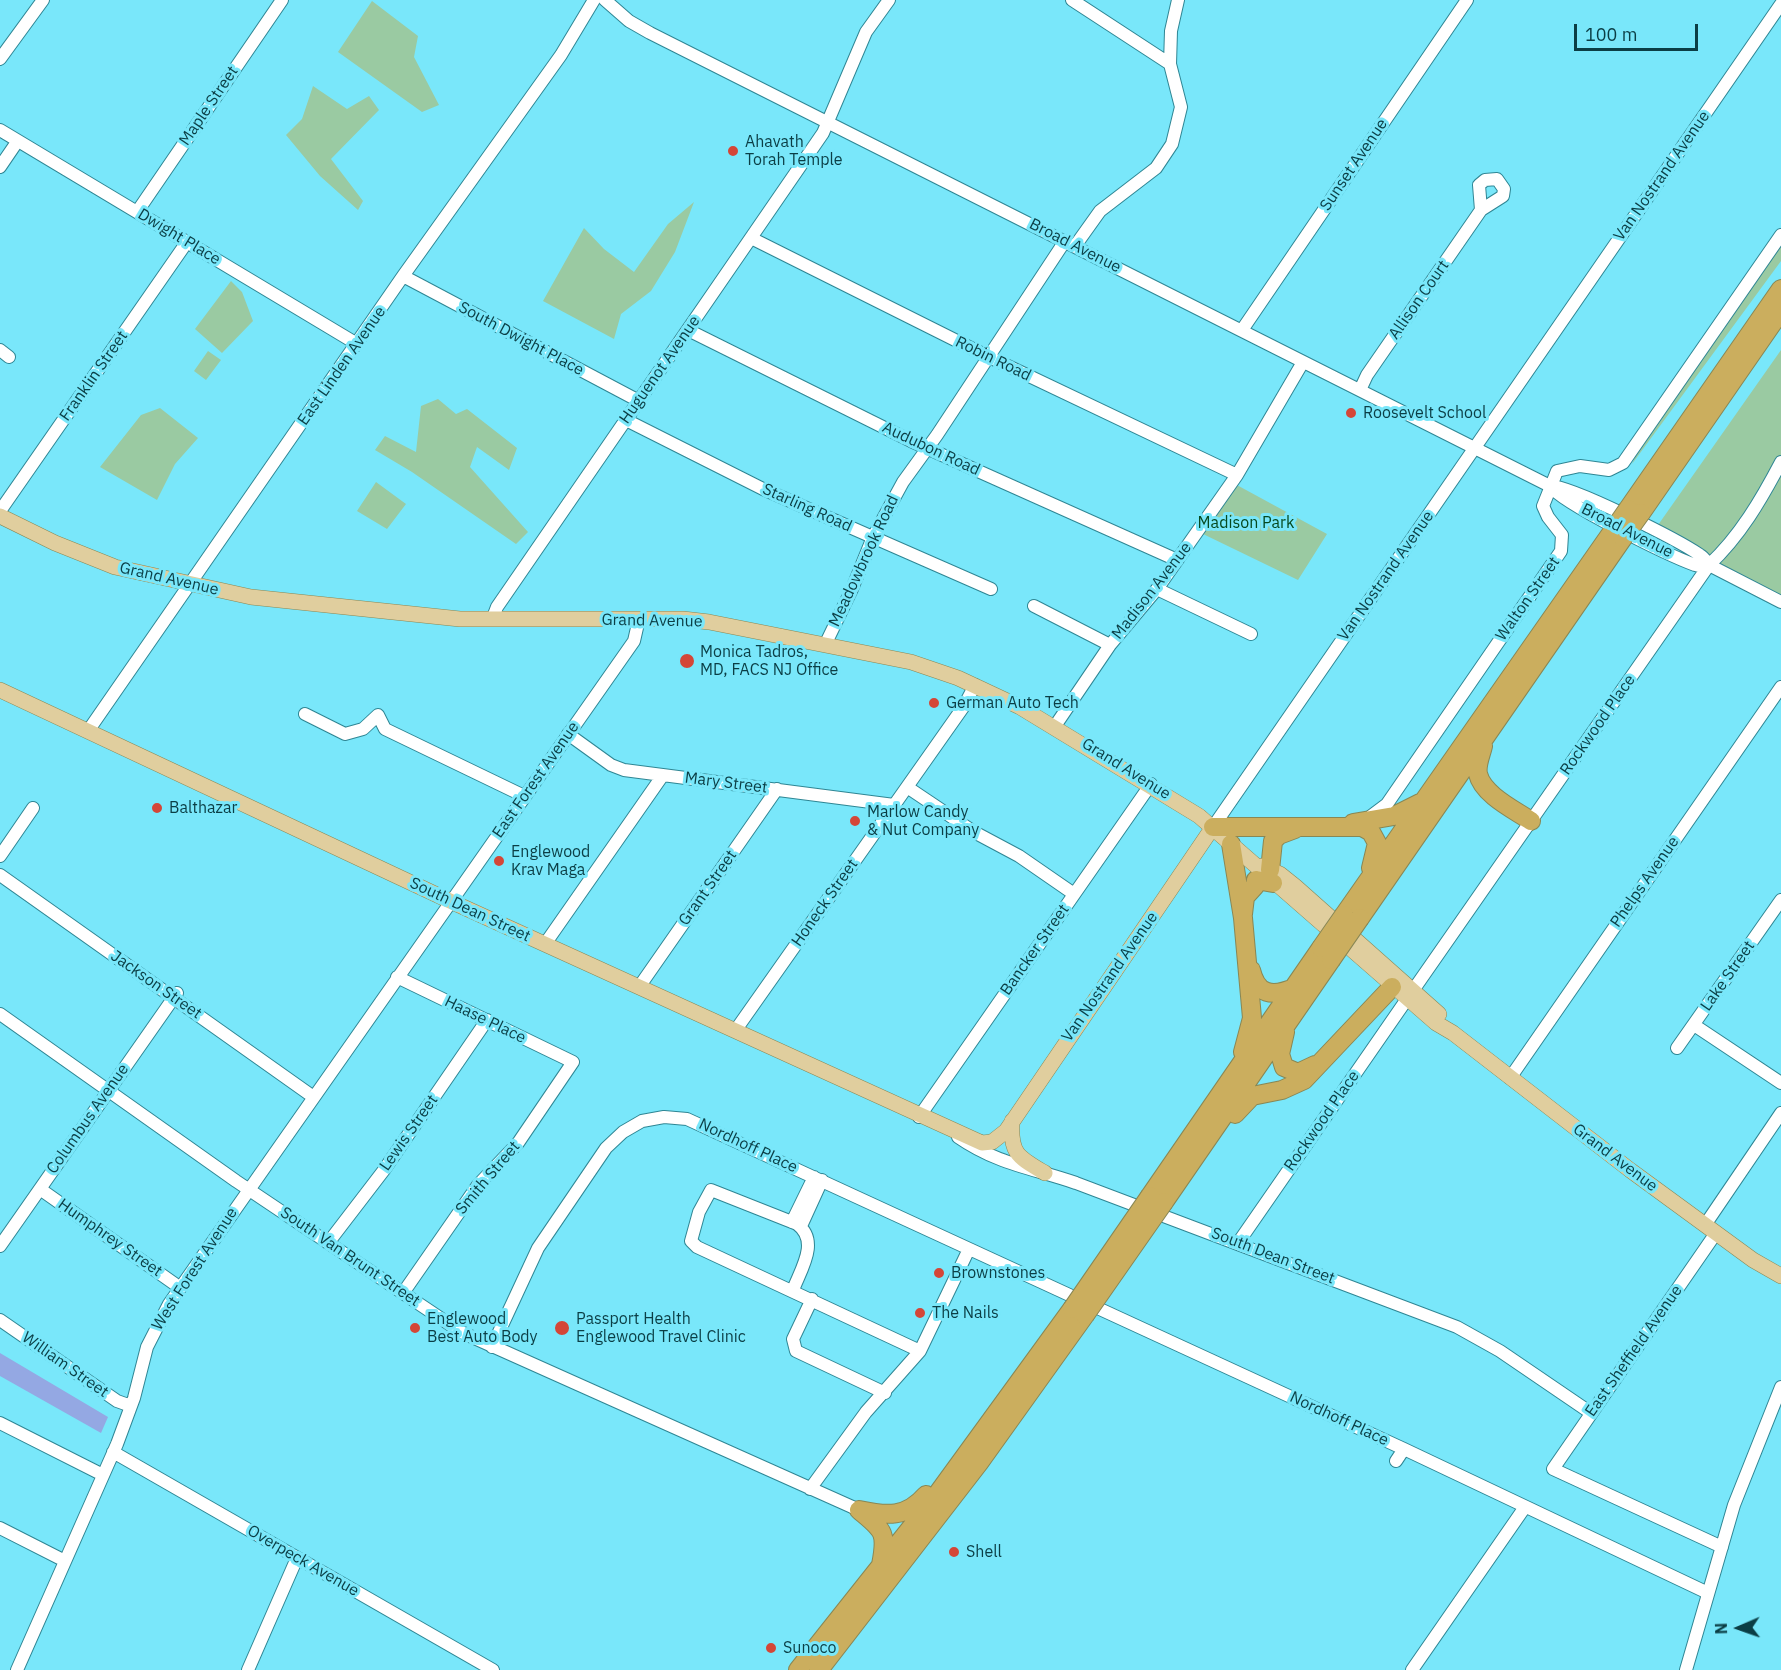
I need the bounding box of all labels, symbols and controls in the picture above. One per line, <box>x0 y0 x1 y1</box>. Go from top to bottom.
scale bar <box>1577 12 1702 50</box>
text: 100 m <box>1585 23 1637 46</box>
street label: Maple Street <box>175 63 243 149</box>
street label: Van Nostrand Avenue <box>1610 107 1714 245</box>
street label: Sunset Avenue <box>1316 115 1392 215</box>
place label: Ahavath Torah Temple <box>745 132 843 170</box>
marker: Ahavath Torah Temple <box>726 144 740 158</box>
street label: Dwight Place <box>134 205 224 269</box>
street label: Broad Avenue <box>1026 215 1124 277</box>
street label: Allison Court <box>1385 257 1453 343</box>
street label: South Dwight Place <box>455 298 587 380</box>
street label: East Linden Avenue <box>294 303 390 429</box>
street label: Huguenot Avenue <box>616 312 704 428</box>
street label: Franklin Street <box>56 327 132 425</box>
street label: Robin Road <box>952 332 1034 386</box>
place label: Roosevelt School <box>1363 403 1486 423</box>
marker: Roosevelt School <box>1344 406 1358 420</box>
street label: Audubon Road <box>879 418 983 480</box>
street label: Starling Road <box>759 480 855 536</box>
street label: Meadowbrook Road <box>825 492 903 630</box>
street label: Broad Avenue <box>1578 500 1676 562</box>
street label: Van Nostrand Avenue <box>1334 507 1438 645</box>
park label: Madison Park <box>1198 513 1294 533</box>
street label: Madison Avenue <box>1108 539 1196 643</box>
street label: Walton Street <box>1492 553 1564 645</box>
street label: Grand Avenue <box>118 558 220 600</box>
street label: Grand Avenue <box>601 611 703 631</box>
place label: Monica Tadros, MD, FACS NJ Office <box>700 642 838 680</box>
marker: Monica Tadros, MD, FACS NJ Office <box>678 652 696 670</box>
street label: Rockwood Place <box>1556 671 1640 779</box>
place label: German Auto Tech <box>946 693 1079 713</box>
marker: German Auto Tech <box>927 696 941 710</box>
street label: East Forest Avenue <box>489 718 583 842</box>
street label: Grand Avenue <box>1078 734 1174 804</box>
street label: Mary Street <box>684 768 768 798</box>
place label: Balthazar <box>169 798 237 818</box>
marker: Balthazar <box>150 801 164 815</box>
place label: Marlow Candy & Nut Company <box>867 802 979 840</box>
marker: Marlow Candy & Nut Company <box>848 814 862 828</box>
street label: Phelps Avenue <box>1607 833 1683 931</box>
place label: Englewood Krav Maga <box>511 842 590 880</box>
street label: Grant Street <box>675 847 741 929</box>
marker: Englewood Krav Maga <box>492 854 506 868</box>
street label: Honeck Street <box>788 856 862 950</box>
street label: South Dean Street <box>407 874 533 946</box>
street label: Bancker Street <box>997 901 1073 999</box>
street label: Van Nostrand Avenue <box>1058 908 1162 1046</box>
street label: Lake Street <box>1697 937 1759 1015</box>
street label: Jackson Street <box>107 947 205 1023</box>
street label: Haase Place <box>441 992 529 1048</box>
street label: Columbus Avenue <box>43 1060 133 1178</box>
street label: Rockwood Place <box>1280 1067 1364 1175</box>
street label: Lewis Street <box>376 1091 442 1175</box>
street label: Nordhoff Place <box>696 1115 800 1177</box>
street label: Grand Avenue <box>1569 1120 1661 1196</box>
street label: Smith Street <box>452 1137 524 1219</box>
street label: Humphrey Street <box>54 1195 166 1281</box>
street label: South Van Brunt Street <box>277 1203 423 1311</box>
street label: West Forest Avenue <box>148 1204 242 1334</box>
street label: South Dean Street <box>1209 1224 1337 1288</box>
place label: Brownstones <box>951 1263 1045 1283</box>
marker: Brownstones <box>932 1266 946 1280</box>
street label: East Sheffield Avenue <box>1581 1282 1687 1420</box>
place label: The Nails <box>932 1303 999 1323</box>
marker: The Nails <box>913 1306 927 1320</box>
place label: Englewood Best Auto Body <box>427 1309 538 1347</box>
place label: Passport Health Englewood Travel Clinic <box>576 1309 746 1347</box>
marker: Passport Health Englewood Travel Clinic <box>553 1319 571 1337</box>
marker: Englewood Best Auto Body <box>408 1321 422 1335</box>
street label: William Street <box>18 1328 112 1402</box>
street label: Nordhoff Place <box>1287 1388 1391 1450</box>
street label: Overpeck Avenue <box>244 1521 362 1601</box>
place label: Shell <box>966 1542 1002 1562</box>
marker: Shell <box>947 1545 961 1559</box>
north arrow <box>1709 1598 1769 1658</box>
text: N <box>1711 1622 1731 1635</box>
place label: Sunoco <box>783 1638 836 1658</box>
marker: Sunoco <box>764 1641 778 1655</box>

